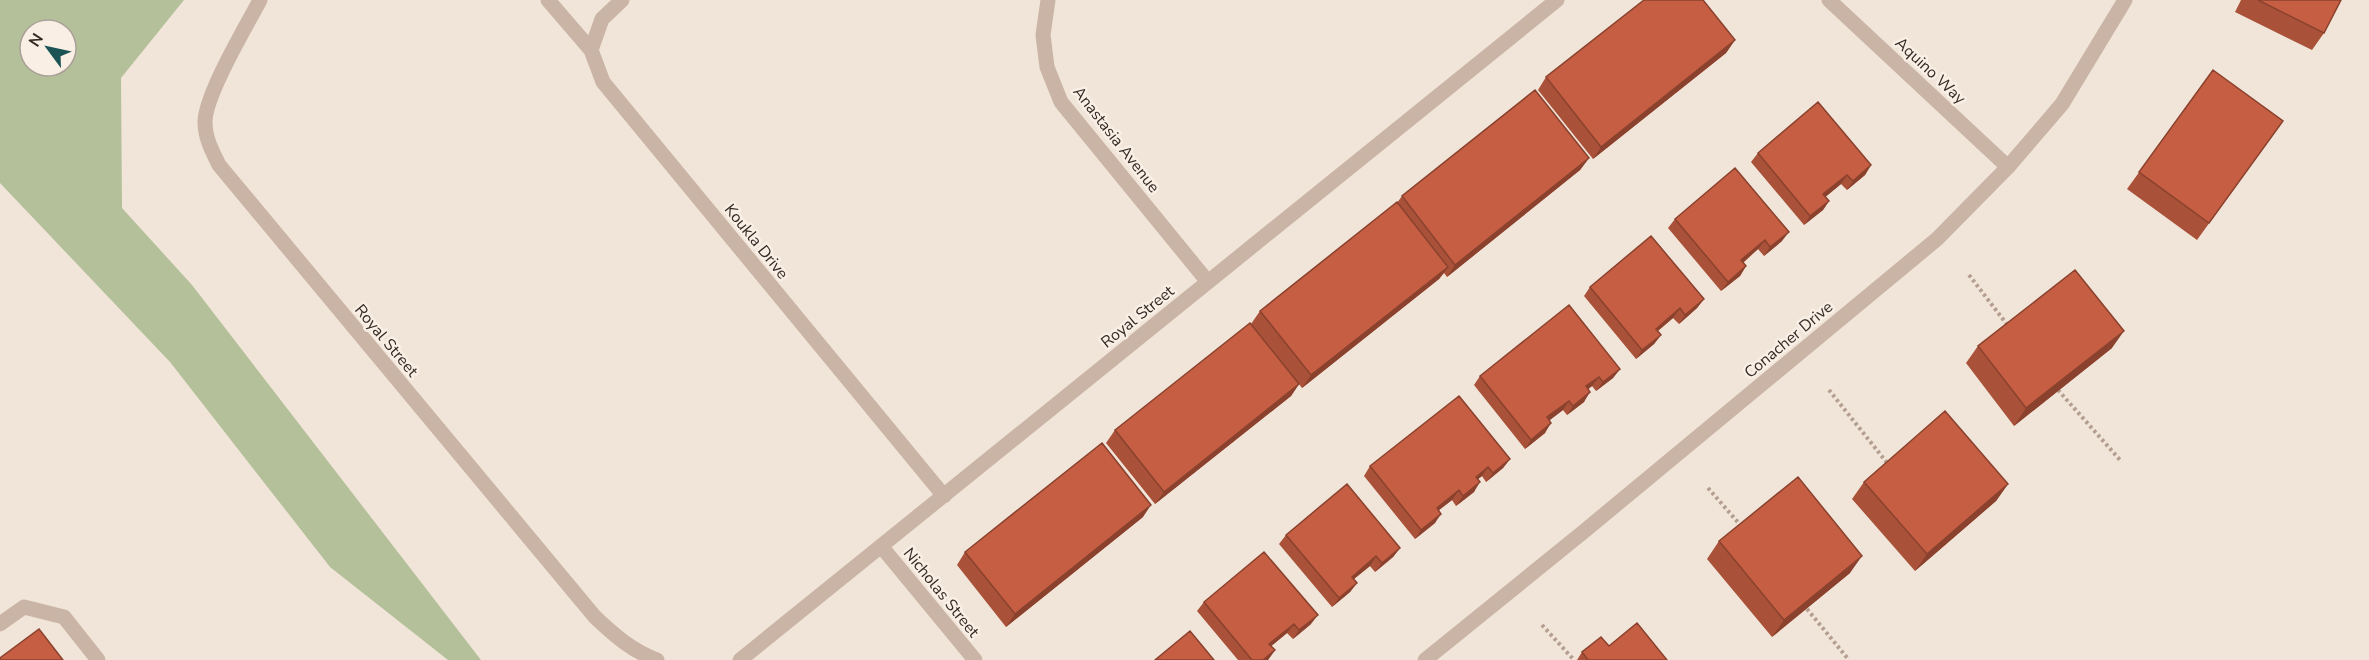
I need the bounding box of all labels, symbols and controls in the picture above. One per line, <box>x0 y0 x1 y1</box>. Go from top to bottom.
north arrow <box>18 18 78 78</box>
text: N <box>24 29 49 51</box>
street label: Aquino Way <box>1890 32 1971 110</box>
street label: Anastasia Avenue <box>1068 82 1165 197</box>
street label: Koukla Drive <box>719 199 793 284</box>
street label: Royal Street <box>1096 280 1179 353</box>
street label: Conacher Drive <box>1740 296 1838 383</box>
street label: Royal Street <box>349 300 423 382</box>
street label: Nicholas Street <box>898 543 985 642</box>

